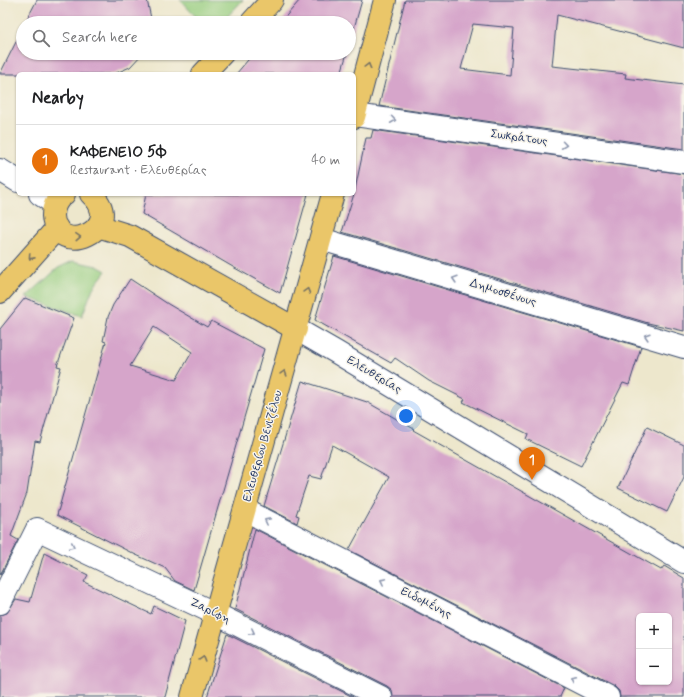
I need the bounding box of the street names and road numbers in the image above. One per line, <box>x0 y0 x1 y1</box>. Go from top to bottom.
street label: Σωκράτους <box>489 126 549 150</box>
street label: Δημοσθένους <box>468 274 538 311</box>
street label: Ελευθερίας <box>344 352 404 398</box>
street label: Ελευθερίου Βενιζέλου <box>238 388 287 504</box>
street label: Ειδομένης <box>398 582 455 623</box>
street label: Ζαρίφη <box>187 594 233 628</box>

